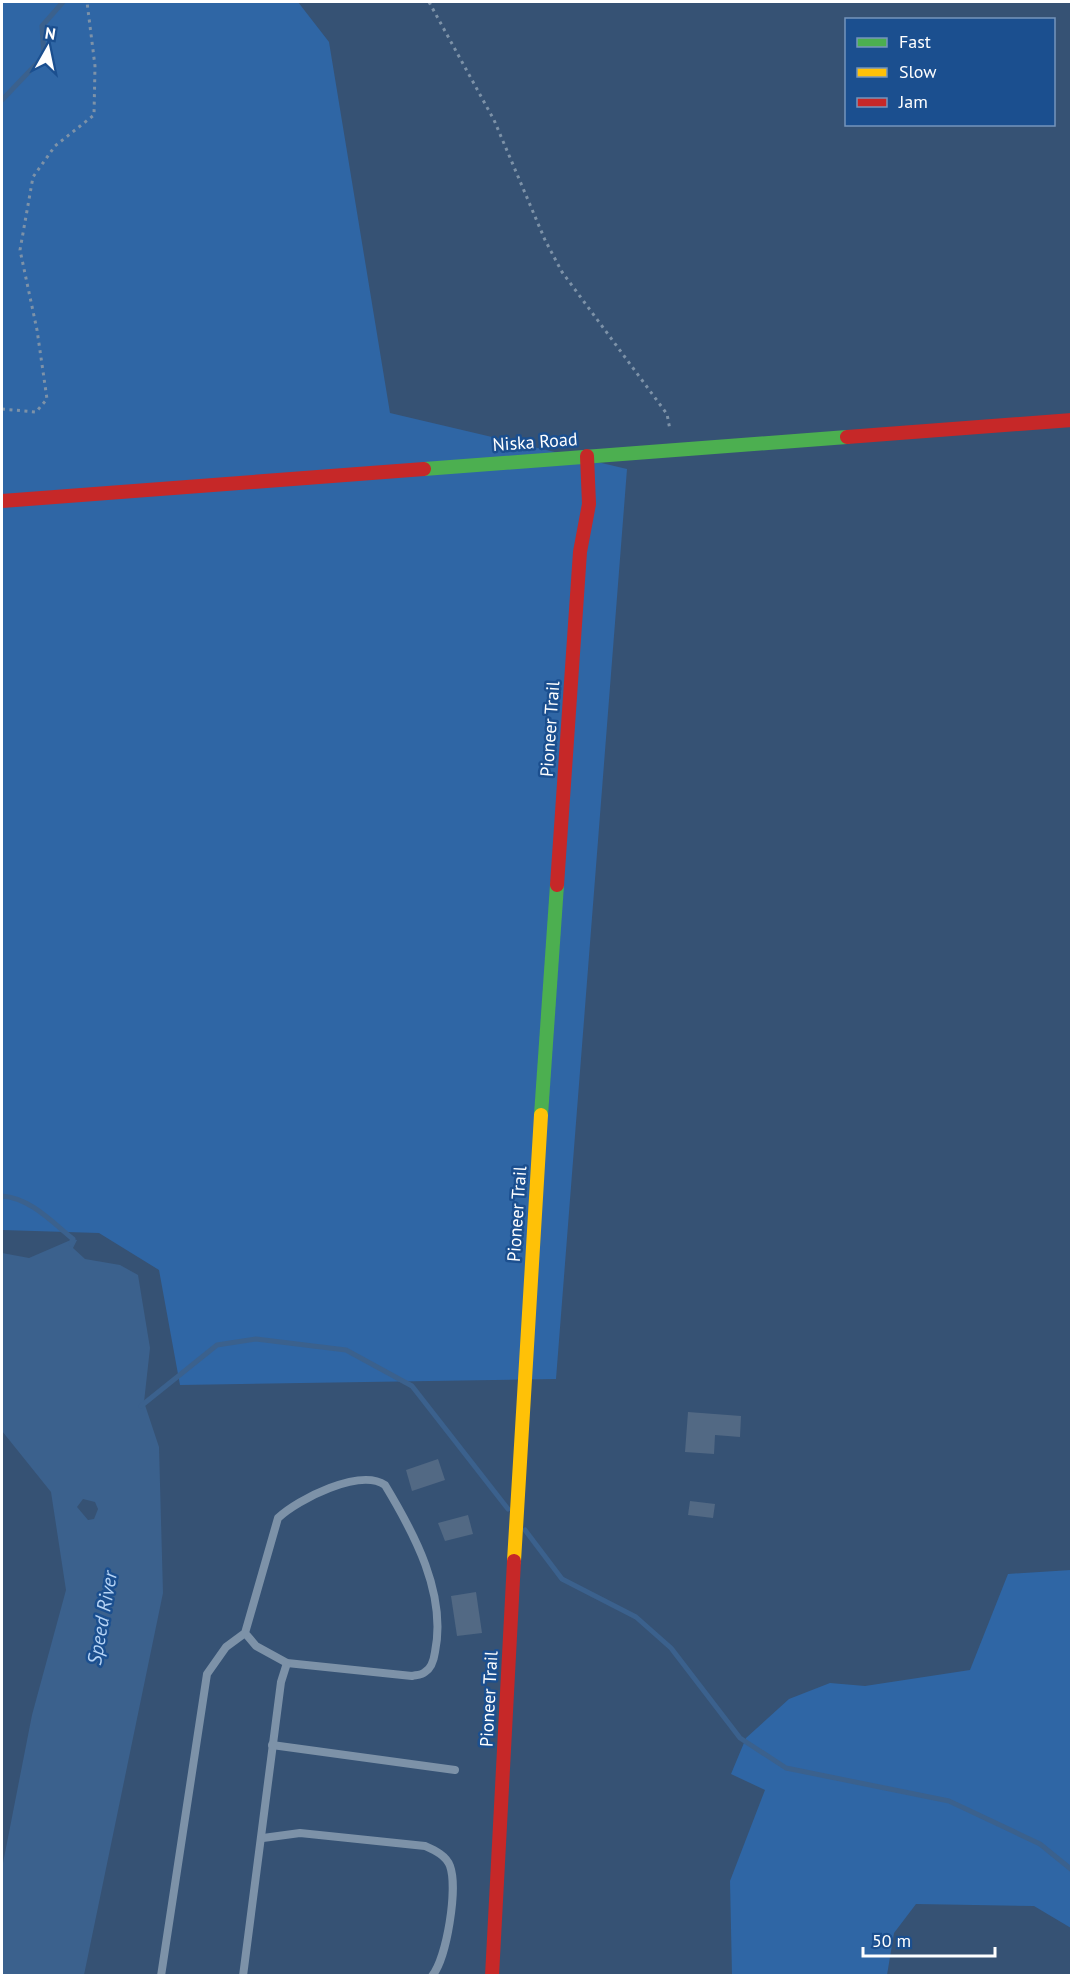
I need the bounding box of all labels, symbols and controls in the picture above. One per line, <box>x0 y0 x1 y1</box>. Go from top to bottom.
north arrow <box>18 18 78 78</box>
legend <box>845 18 1055 126</box>
text: N <box>44 22 57 44</box>
text: Fast <box>899 30 931 53</box>
text: Slow <box>899 60 937 83</box>
text: Jam <box>898 90 928 113</box>
street label: Niska Road <box>492 427 578 456</box>
street label: Pioneer Trail <box>535 680 564 778</box>
street label: Pioneer Trail <box>502 1165 531 1263</box>
water label: Speed River <box>81 1568 123 1667</box>
street label: Pioneer Trail <box>475 1650 503 1748</box>
scale bar <box>863 1920 995 1958</box>
text: 50 m <box>872 1929 911 1952</box>

